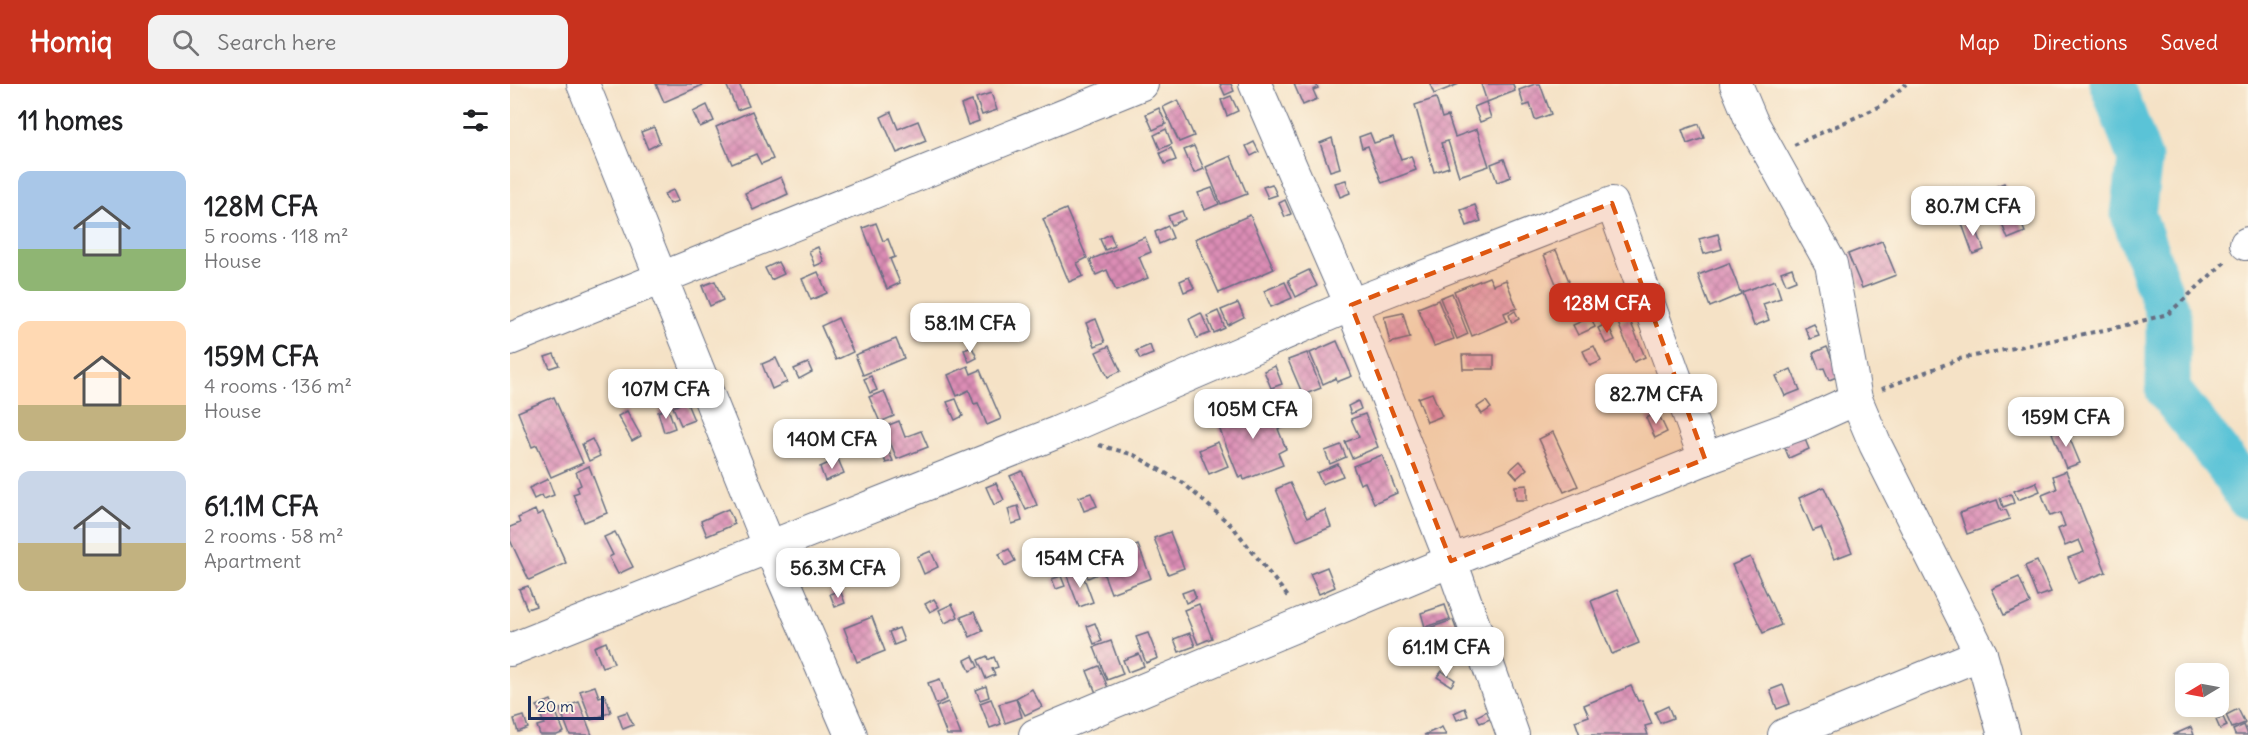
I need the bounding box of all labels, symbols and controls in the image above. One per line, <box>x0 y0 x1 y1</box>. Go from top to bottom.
search box <box>148 15 568 69</box>
text: Homiq <box>30 24 112 60</box>
icon: search <box>169 26 202 59</box>
text: Search here <box>217 28 336 56</box>
text: Map <box>1959 29 2000 56</box>
text: Directions <box>2033 29 2127 56</box>
text: Saved <box>2160 29 2218 56</box>
text: 11 homes <box>18 104 123 137</box>
icon: filters <box>459 104 492 137</box>
pin: 80.7M CFA <box>1904 186 2042 237</box>
text: 128M CFA <box>204 190 318 223</box>
text: 80.7M CFA <box>1925 193 2021 218</box>
icon: home <box>66 195 138 267</box>
text: 5 rooms · 118 m² <box>204 223 349 248</box>
text: House <box>204 248 261 273</box>
pin: 128M CFA <box>1545 283 1669 334</box>
text: 128M CFA <box>1563 290 1651 315</box>
pin: 58.1M CFA <box>901 303 1039 354</box>
text: 58.1M CFA <box>924 310 1016 335</box>
text: 159M CFA <box>204 340 319 373</box>
icon: home <box>66 345 138 417</box>
pin: 107M CFA <box>604 369 728 420</box>
text: 4 rooms · 136 m² <box>204 373 352 398</box>
pin: 82.7M CFA <box>1587 374 1725 425</box>
text: 107M CFA <box>622 376 710 401</box>
text: 82.7M CFA <box>1609 381 1703 406</box>
pin: 105M CFA <box>1191 389 1315 440</box>
text: 105M CFA <box>1208 396 1298 421</box>
pin: 159M CFA <box>2004 397 2128 448</box>
text: House <box>204 398 261 423</box>
text: 159M CFA <box>2022 404 2110 429</box>
pin: 140M CFA <box>770 419 894 470</box>
text: 140M CFA <box>787 426 877 451</box>
text: 61.1M CFA <box>204 490 318 523</box>
icon: home <box>66 495 138 567</box>
text: 2 rooms · 58 m² <box>204 523 344 548</box>
pin: 154M CFA <box>1018 538 1142 589</box>
text: 154M CFA <box>1036 545 1124 570</box>
text: Apartment <box>204 548 301 573</box>
pin: 56.3M CFA <box>769 548 907 599</box>
text: 56.3M CFA <box>790 555 886 580</box>
pin: 61.1M CFA <box>1377 627 1515 678</box>
text: 61.1M CFA <box>1402 634 1490 659</box>
north arrow <box>2175 663 2229 717</box>
map controls <box>2175 663 2229 717</box>
scale bar <box>528 693 604 720</box>
text: 20 m <box>537 696 574 716</box>

